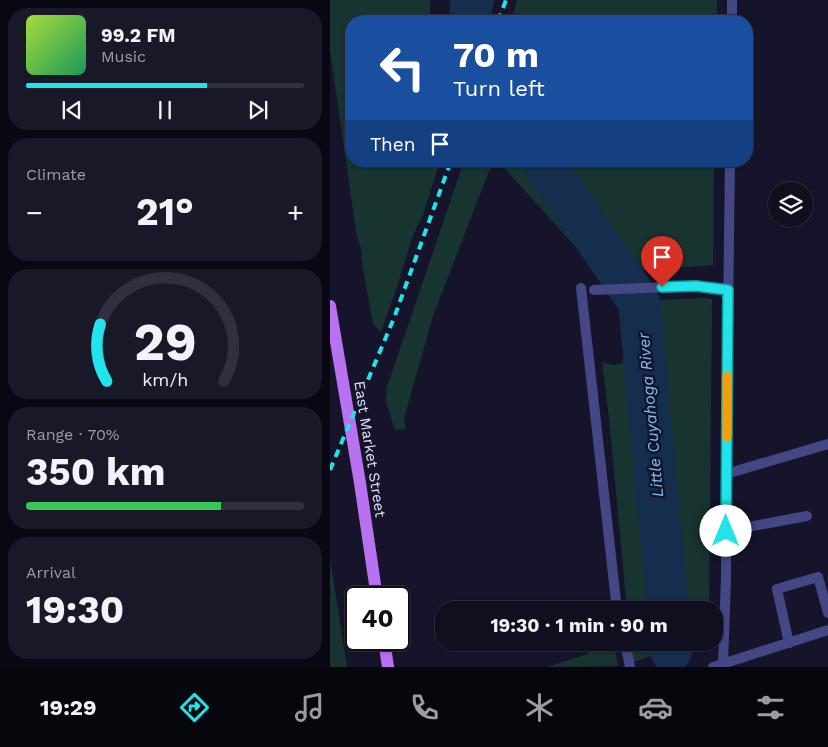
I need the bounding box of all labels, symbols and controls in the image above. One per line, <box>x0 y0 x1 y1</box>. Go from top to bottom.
text: 99.2 FM <box>101 24 176 47</box>
text: 70 m <box>453 34 539 76</box>
icon: left <box>370 35 435 100</box>
text: Music <box>101 47 146 66</box>
text: Turn left <box>453 76 545 101</box>
icon: previous <box>58 96 86 124</box>
icon: pause <box>151 96 179 124</box>
icon: next <box>244 96 272 124</box>
icon: arrive <box>426 130 454 158</box>
text: Then <box>370 133 416 156</box>
text: Climate <box>26 165 86 184</box>
map controls <box>768 182 813 227</box>
button: layers <box>768 182 813 227</box>
text: 21° <box>136 190 194 234</box>
text: − <box>26 196 43 229</box>
text: + <box>287 196 304 229</box>
pin <box>641 236 683 287</box>
icon: arrive <box>648 243 676 271</box>
text: 29 <box>133 312 197 373</box>
water label: Little Cuyahoga River <box>634 331 667 498</box>
text: km/h <box>142 369 188 390</box>
street label: East Market Street <box>350 379 390 519</box>
text: Range · 70% <box>26 425 120 444</box>
text: 350 km <box>26 450 165 494</box>
position arrow <box>699 504 751 556</box>
text: Arrival <box>26 563 76 582</box>
speed limit sign: 40 <box>345 586 410 651</box>
text: 19:30 <box>26 588 124 632</box>
text: 19:30 · 1 min · 90 m <box>490 614 668 637</box>
icon: directions <box>177 690 212 725</box>
icon: music <box>292 690 327 725</box>
icon: phone <box>407 690 442 725</box>
icon: climate <box>522 690 557 725</box>
icon: car <box>638 690 673 725</box>
icon: filters <box>753 690 788 725</box>
text: 19:29 <box>40 695 96 720</box>

